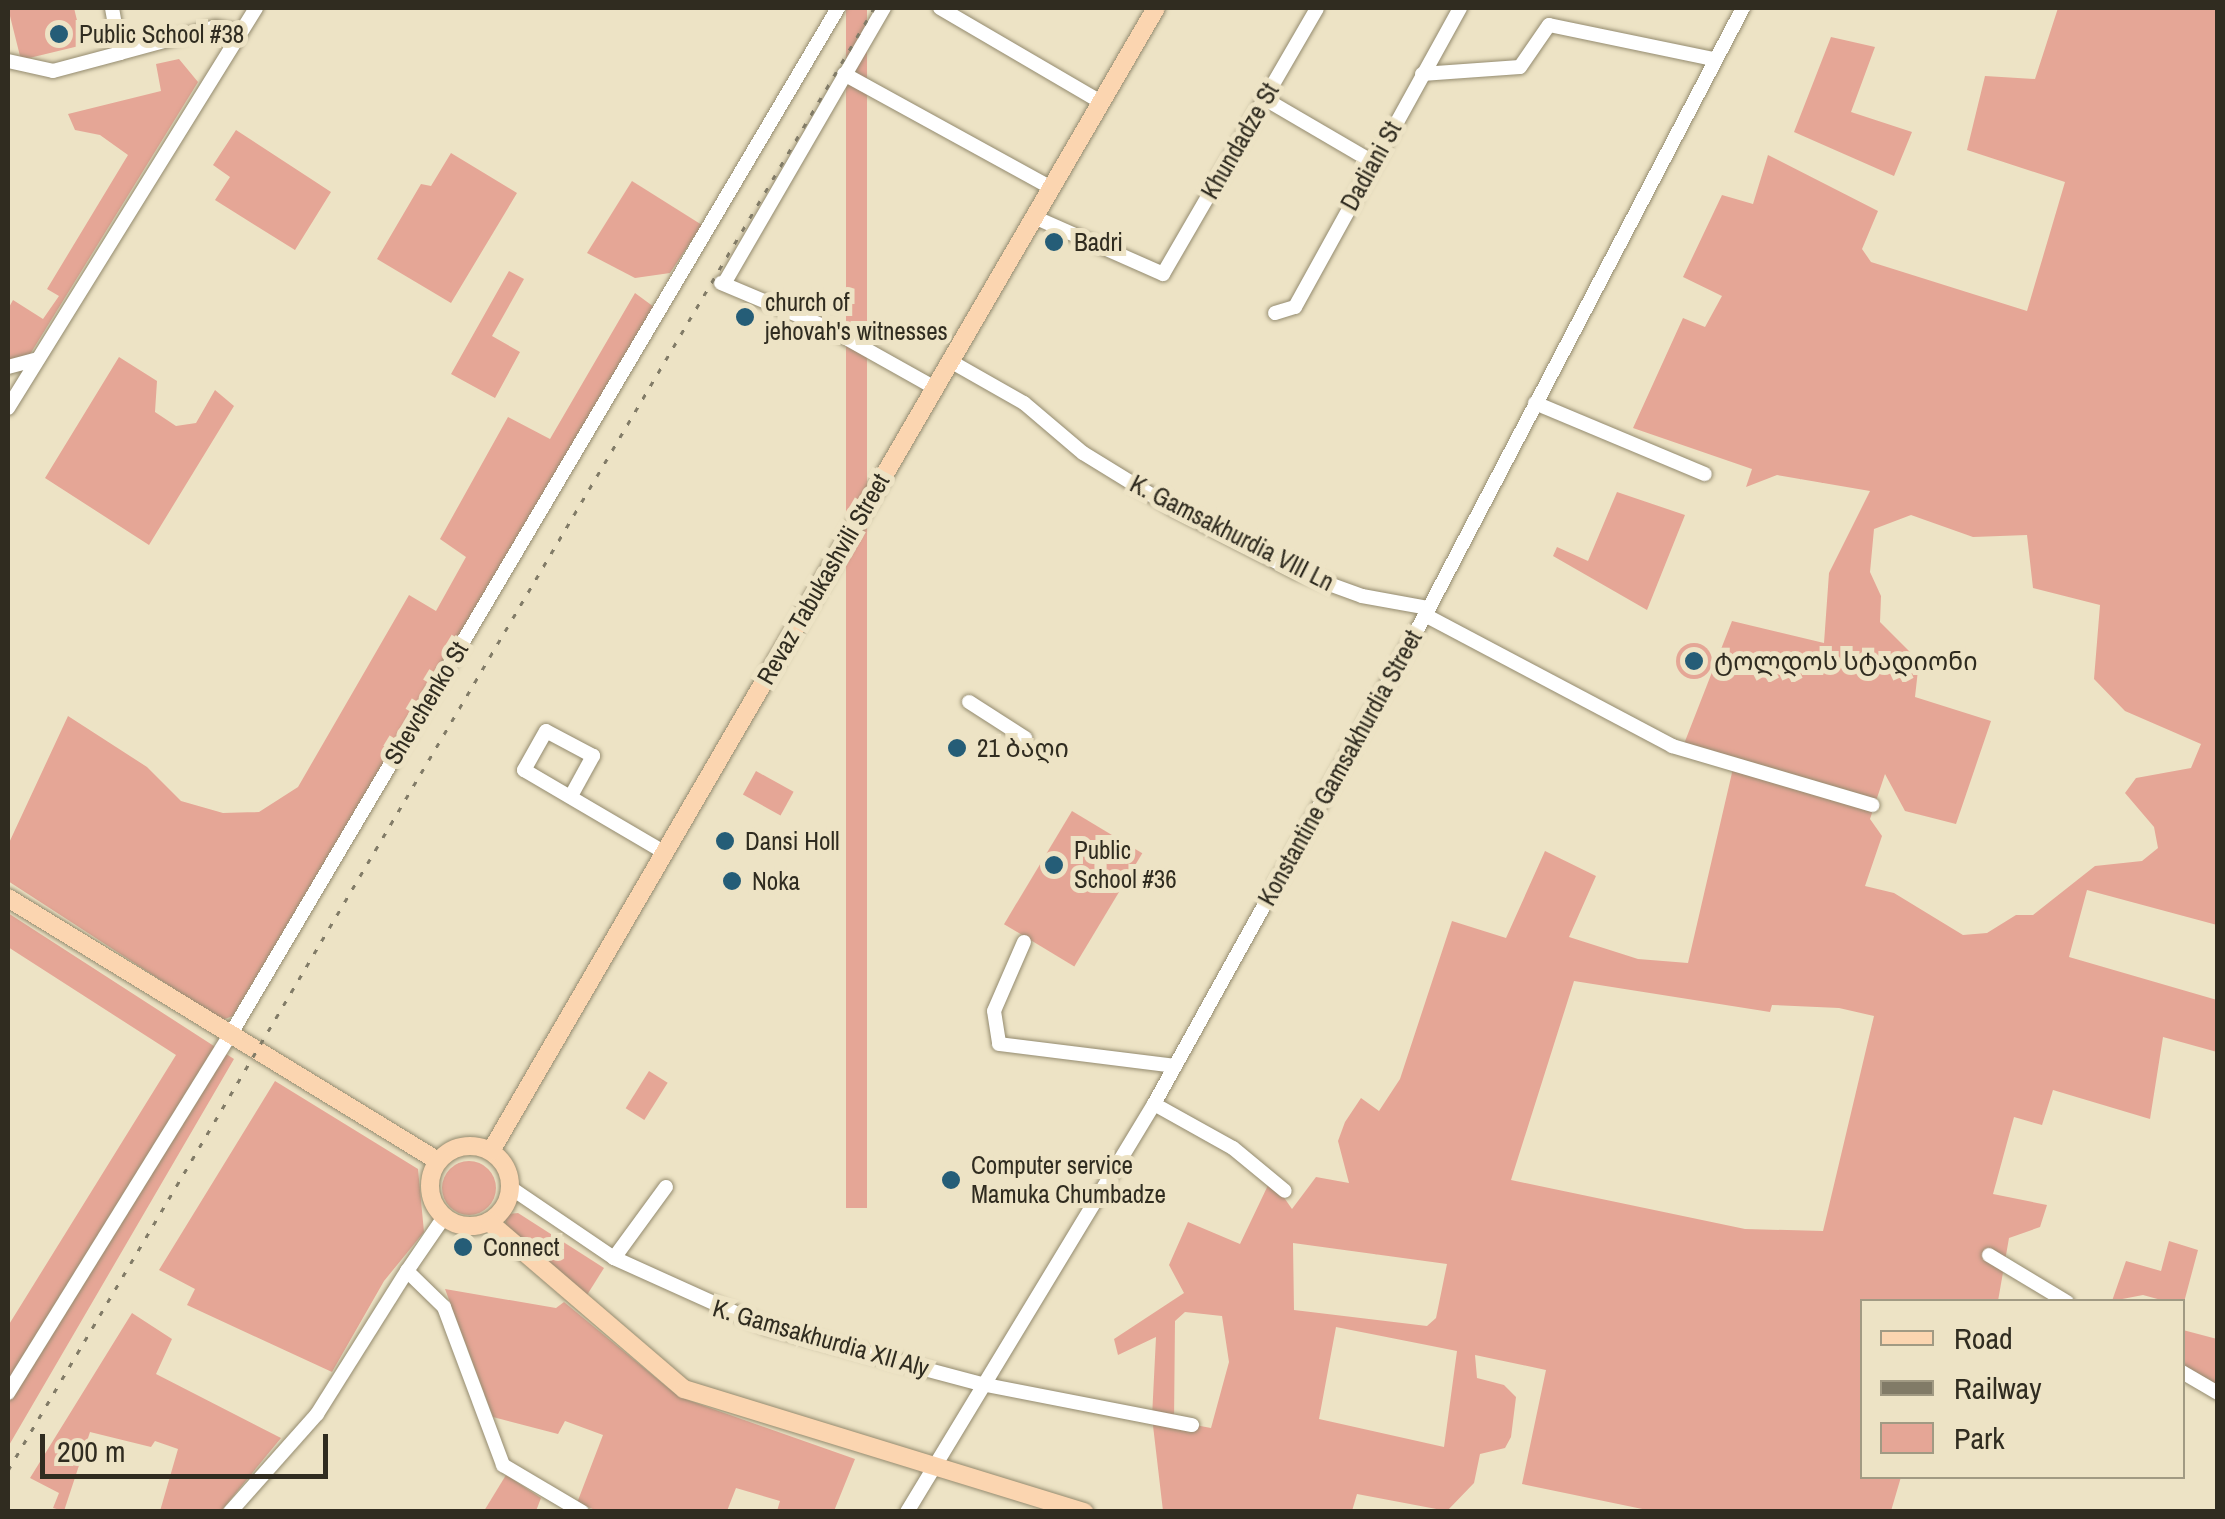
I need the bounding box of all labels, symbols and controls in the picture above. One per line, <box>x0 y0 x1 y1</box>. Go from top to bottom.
place label: Public School #38 <box>79 19 244 49</box>
marker: Public School #38 <box>48 23 70 45</box>
street label: Khundadze St <box>1195 78 1285 204</box>
street label: Dadiani St <box>1334 116 1408 216</box>
place label: Badri <box>1074 227 1123 257</box>
marker: Badri <box>1043 231 1065 253</box>
place label: church of jehovah's witnesses <box>765 288 948 347</box>
marker: church of jehovah's witnesses <box>734 306 756 328</box>
street label: Revaz Tabukashvili Street <box>750 468 896 690</box>
street label: K. Gamsakhurdia VIII Ln <box>1125 469 1339 597</box>
street label: Konstantine Gamsakhurdia Street <box>1252 625 1428 911</box>
street label: Shevchenko St <box>378 636 474 770</box>
place label: ტოლდოს სტადიონი <box>1714 646 1977 676</box>
marker: ტოლდოს სტადიონი <box>1683 650 1705 672</box>
place label: 21 ბაღი <box>977 733 1069 763</box>
marker: 21 ბაღი <box>946 737 968 759</box>
place label: Dansi Holl <box>745 826 840 856</box>
marker: Dansi Holl <box>714 830 736 852</box>
place label: Public School #36 <box>1074 836 1177 895</box>
marker: Public School #36 <box>1043 854 1065 876</box>
place label: Noka <box>752 866 800 896</box>
marker: Noka <box>721 870 743 892</box>
place label: Computer service Mamuka Chumbadze <box>971 1151 1166 1210</box>
marker: Computer service Mamuka Chumbadze <box>940 1169 962 1191</box>
place label: Connect <box>483 1232 559 1262</box>
marker: Connect <box>452 1236 474 1258</box>
street label: K. Gamsakhurdia XII Aly <box>709 1293 933 1383</box>
legend <box>1860 1299 2185 1479</box>
text: Road <box>1954 1318 2013 1358</box>
text: Railway <box>1954 1368 2041 1408</box>
scale bar <box>45 1414 332 1476</box>
text: Park <box>1954 1418 2005 1458</box>
text: 200 m <box>57 1431 125 1471</box>

